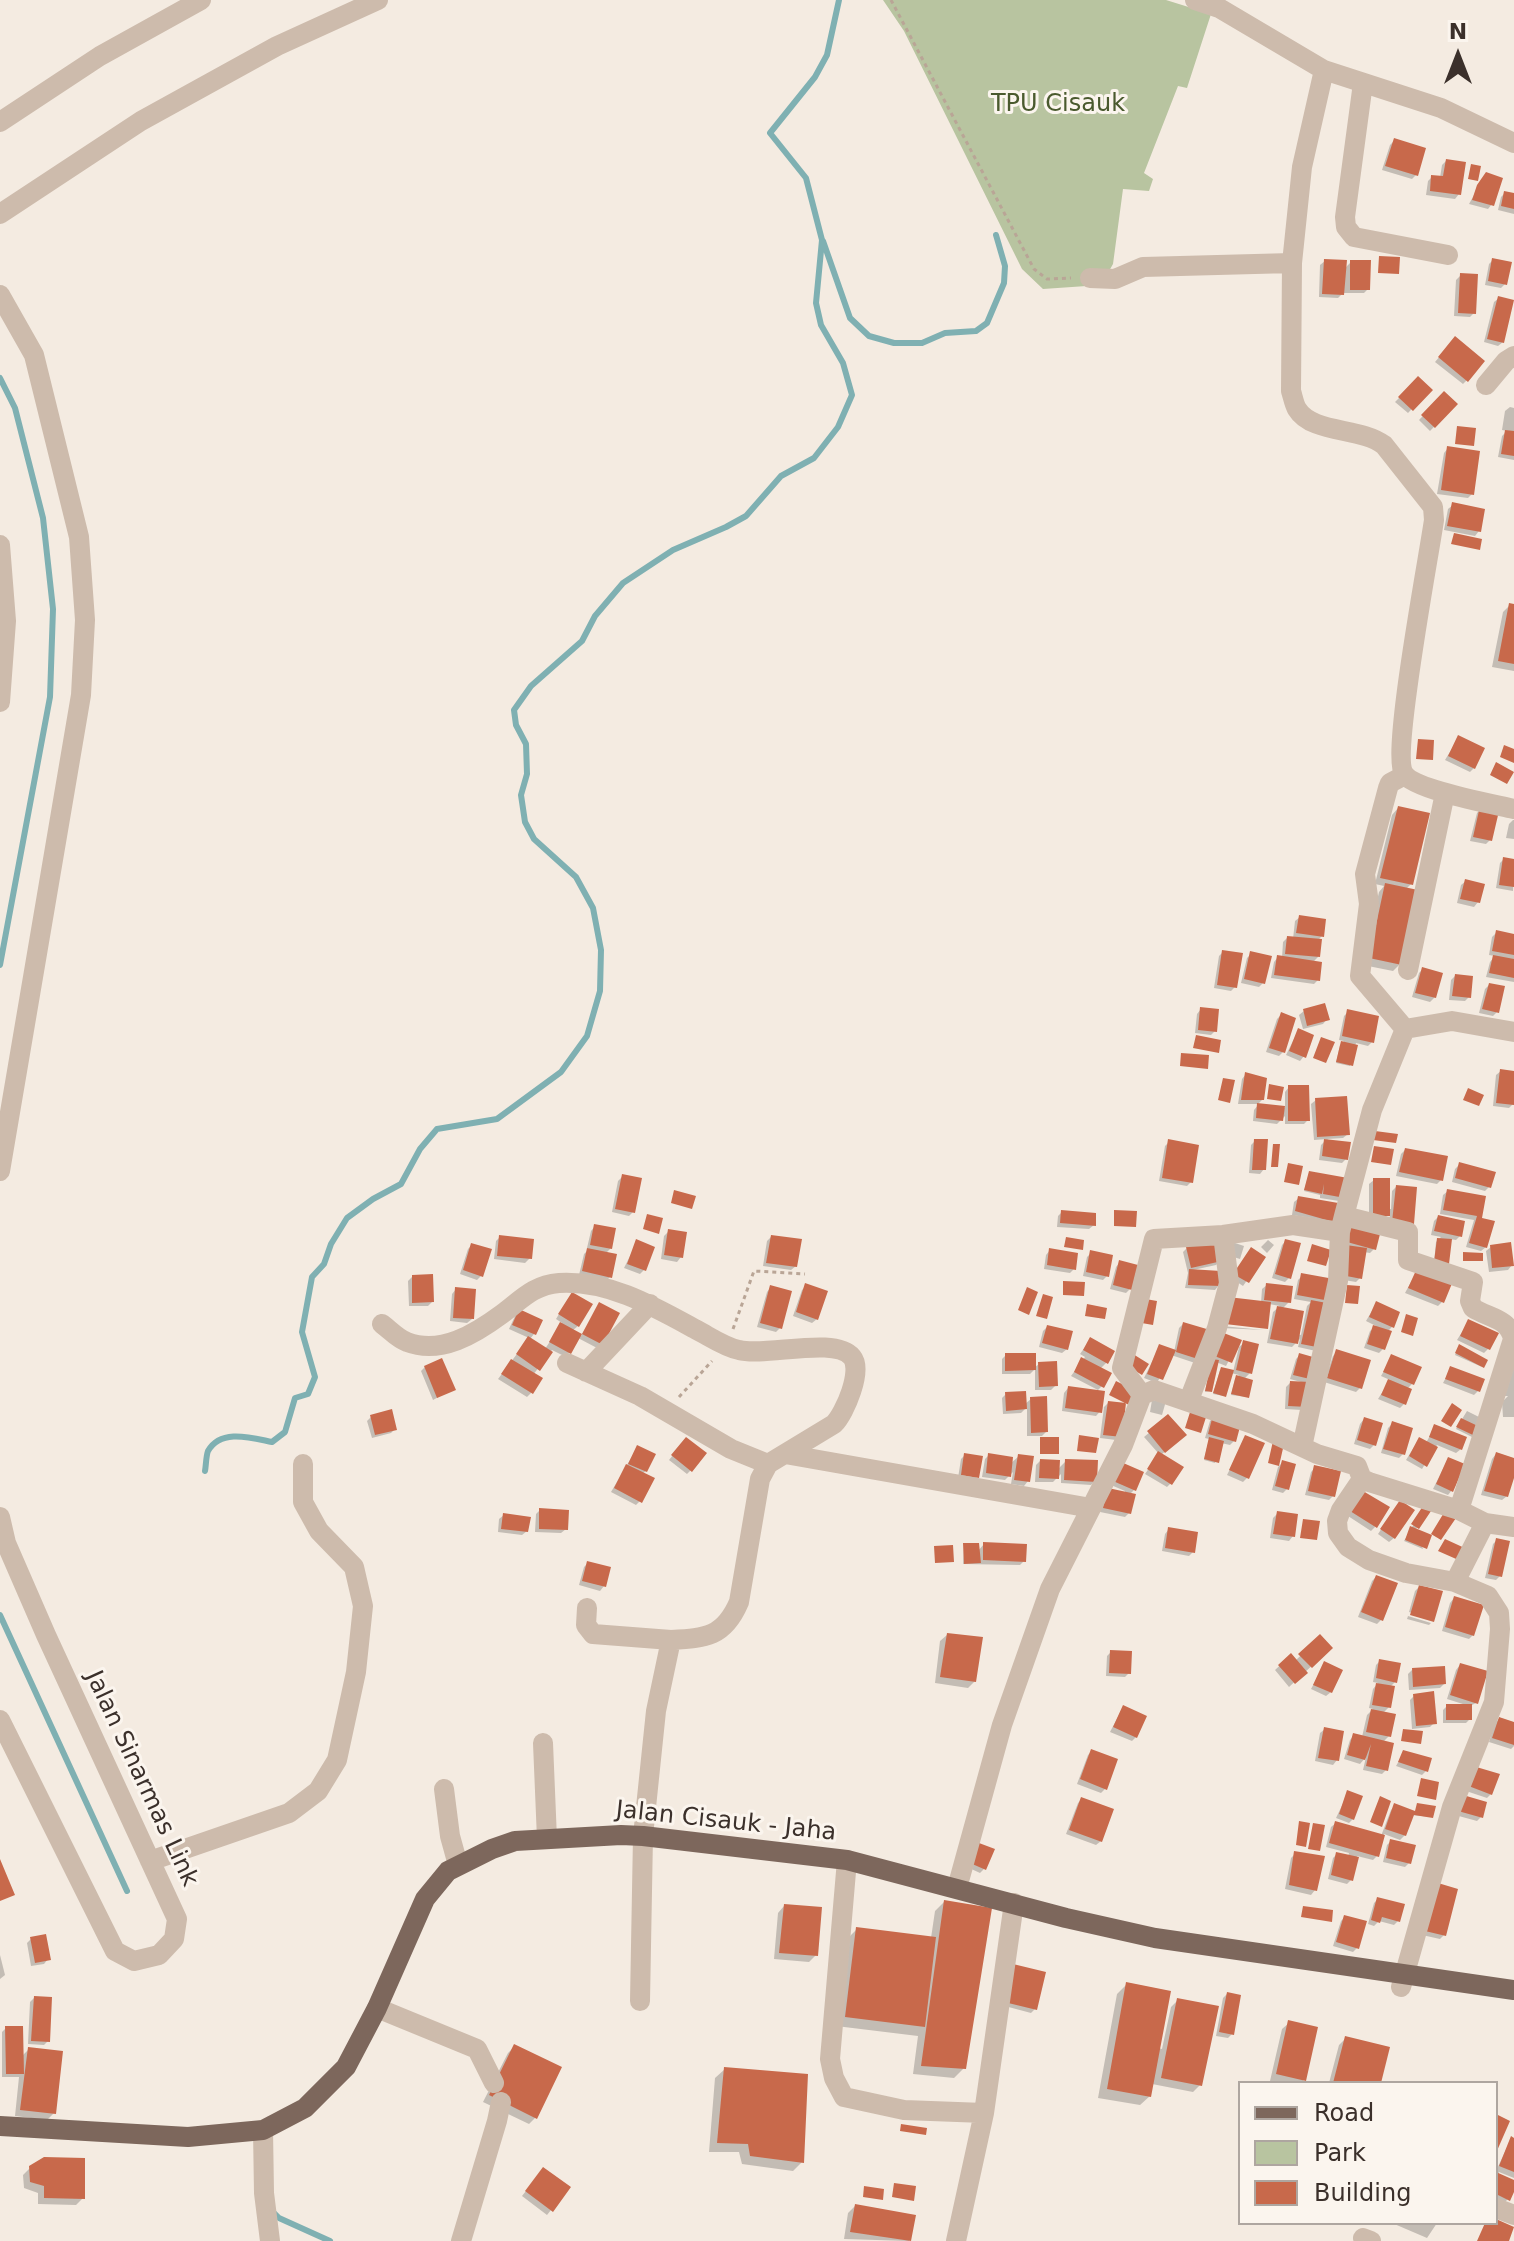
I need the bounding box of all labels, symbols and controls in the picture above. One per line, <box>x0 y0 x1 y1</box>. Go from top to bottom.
north arrow <box>1418 16 1498 96</box>
text: N <box>1449 19 1467 44</box>
park label: TPU Cisauk <box>991 91 1125 119</box>
street label: Jalan Sinarmas Link <box>78 1667 204 1891</box>
street label: Jalan Cisauk - Jaha <box>614 1796 838 1848</box>
legend <box>1238 2081 1498 2225</box>
text: Road <box>1314 2099 1374 2127</box>
text: Park <box>1314 2139 1366 2167</box>
text: Building <box>1314 2179 1411 2207</box>

